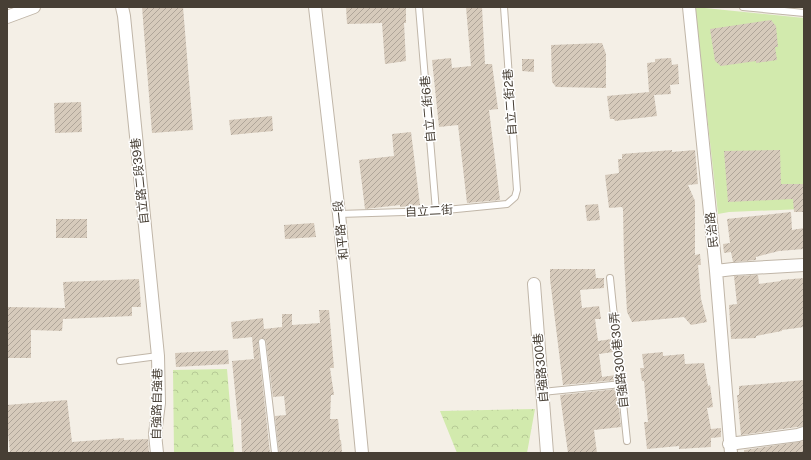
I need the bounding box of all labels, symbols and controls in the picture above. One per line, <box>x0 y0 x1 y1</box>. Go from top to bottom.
street label: 自立二街2巷 <box>501 68 519 136</box>
street label: 自立二街6巷 <box>418 75 438 143</box>
street label: 自立路二段39巷 <box>128 137 152 225</box>
street label: 和平路一段 <box>331 199 351 261</box>
street label: 自立二街 <box>405 203 453 219</box>
street label: 民治路 <box>703 211 721 249</box>
street label: 自強路300巷30弄 <box>607 311 631 409</box>
street label: 自強路300巷 <box>531 332 551 404</box>
street label: 自強路自強巷 <box>149 368 165 440</box>

